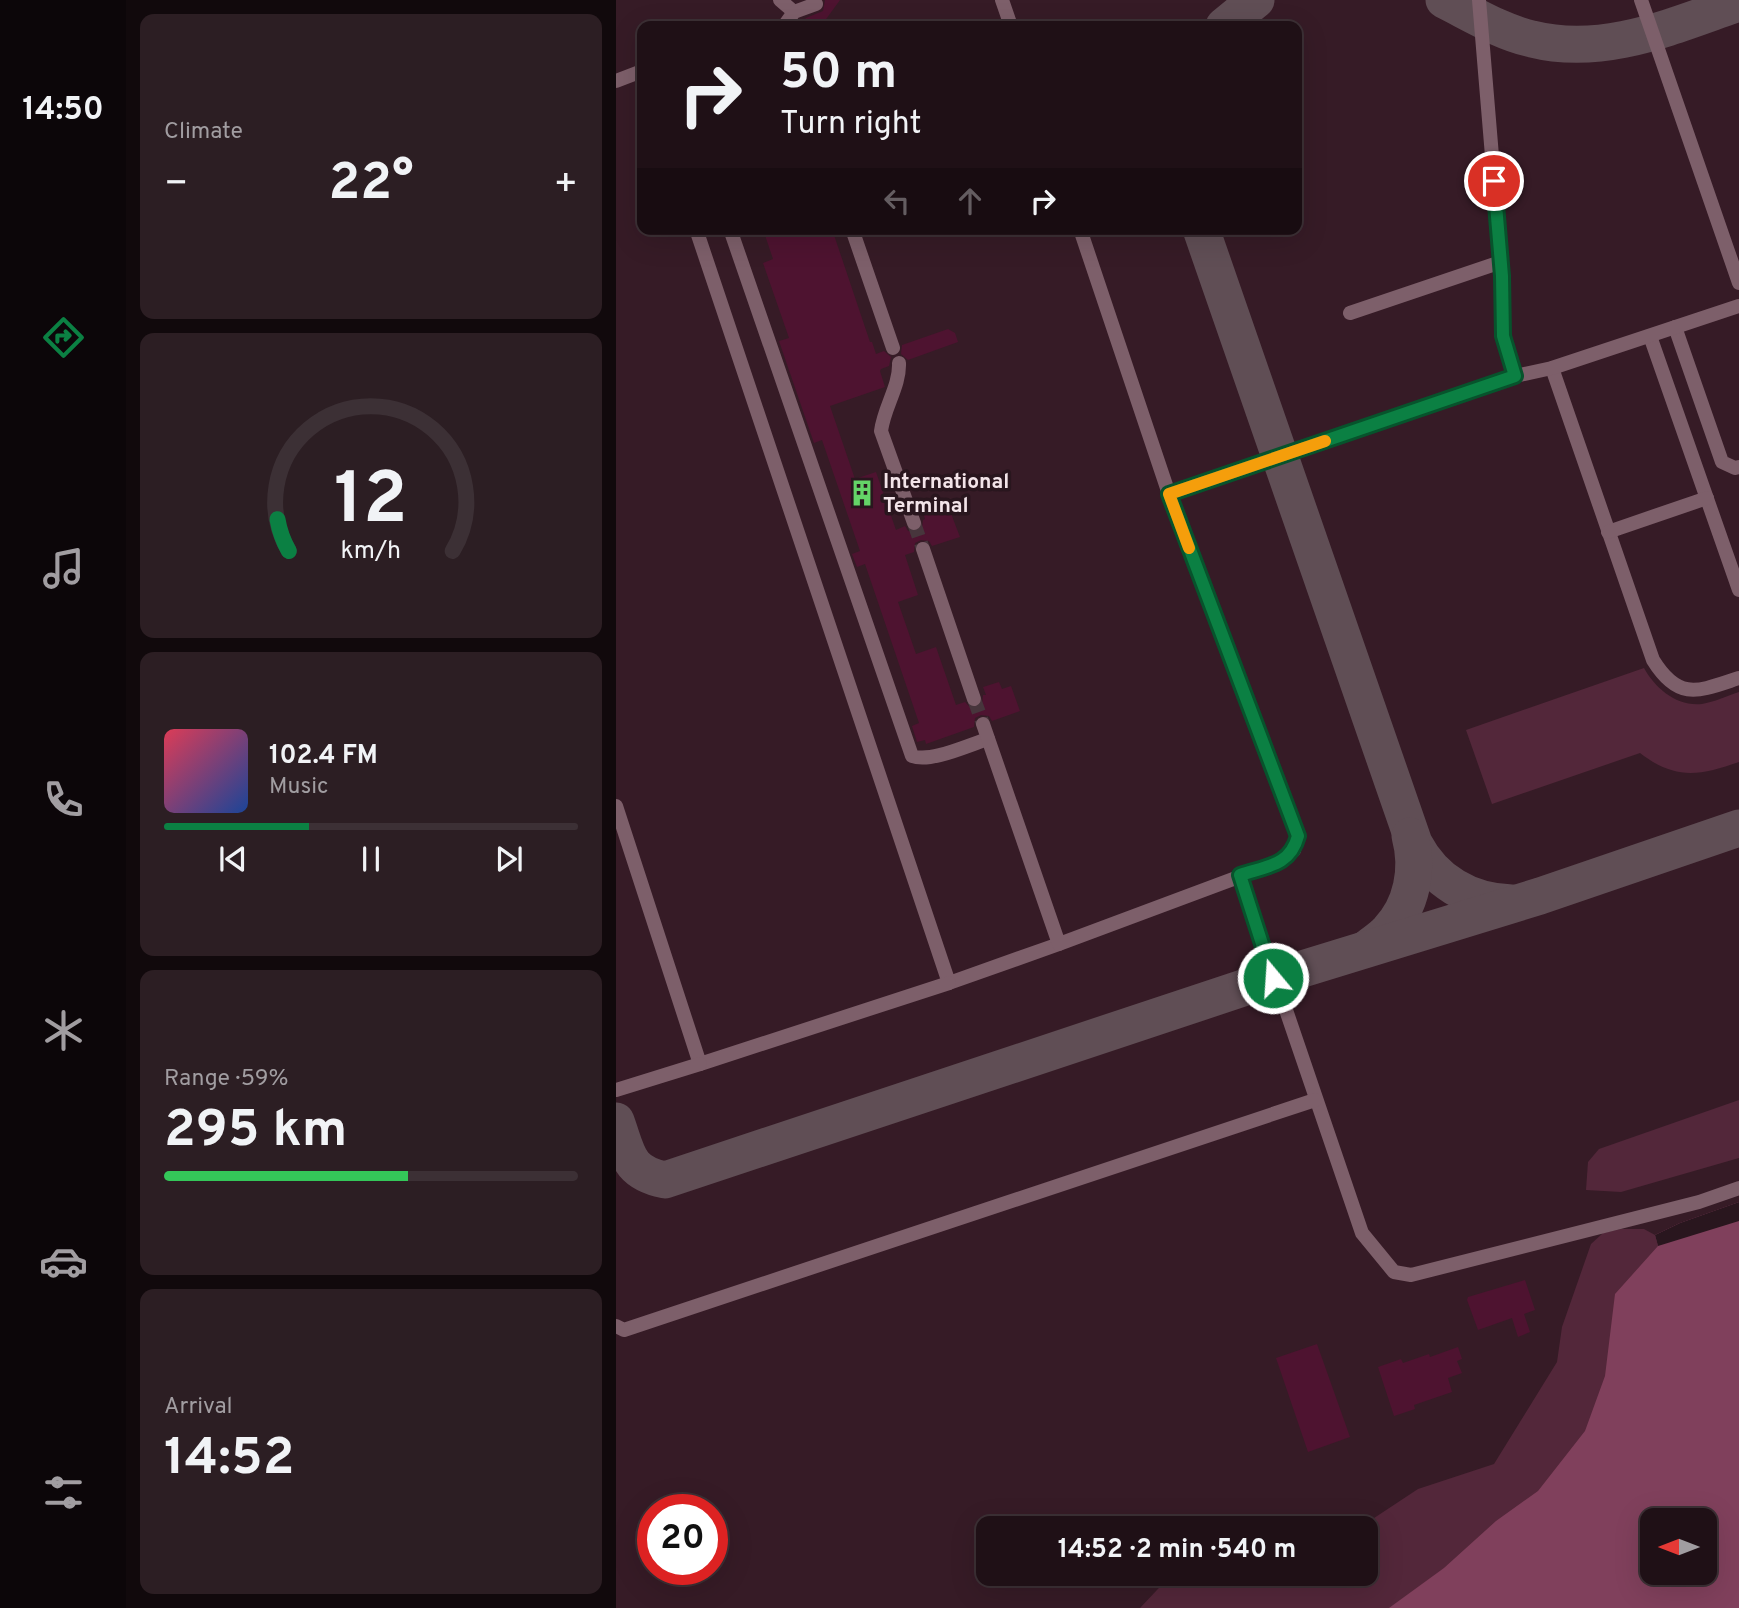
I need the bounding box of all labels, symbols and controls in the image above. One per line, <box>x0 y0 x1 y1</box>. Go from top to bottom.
text: 50 m <box>780 44 897 106</box>
icon: right <box>665 49 756 140</box>
text: 14:50 <box>22 91 104 131</box>
text: Turn right <box>780 105 922 145</box>
text: Climate <box>164 118 243 147</box>
pin <box>1464 151 1524 211</box>
text: 22° <box>328 152 414 218</box>
text: − <box>164 161 189 210</box>
text: + <box>553 161 578 210</box>
icon: arrive <box>1475 162 1513 200</box>
icon: left <box>878 182 916 220</box>
icon: ahead <box>951 182 989 220</box>
icon: right <box>1024 182 1062 220</box>
icon: directions <box>39 313 88 362</box>
text: 12 <box>334 458 408 550</box>
place label: International Terminal <box>883 469 1009 520</box>
building icon: International Terminal <box>847 478 877 508</box>
text: km/h <box>341 536 401 568</box>
icon: music <box>39 544 88 593</box>
text: 102.4 FM <box>269 740 378 773</box>
text: Music <box>269 773 329 802</box>
icon: phone <box>39 775 88 824</box>
icon: previous <box>214 840 252 878</box>
icon: pause <box>352 840 390 878</box>
icon: next <box>490 840 528 878</box>
position arrow <box>1236 941 1310 1015</box>
icon: climate <box>39 1006 88 1055</box>
text: Range · 59% <box>164 1065 289 1094</box>
text: 295 km <box>164 1099 347 1165</box>
icon: car <box>39 1237 88 1286</box>
text: Arrival <box>164 1393 233 1422</box>
text: 14:52 <box>164 1427 295 1493</box>
icon: filters <box>39 1468 88 1517</box>
speed limit sign: 20 <box>637 1494 728 1585</box>
north arrow <box>1640 1508 1717 1586</box>
map controls <box>1640 1508 1717 1585</box>
text: 14:52 · 2 min · 540 m <box>1058 1534 1296 1567</box>

